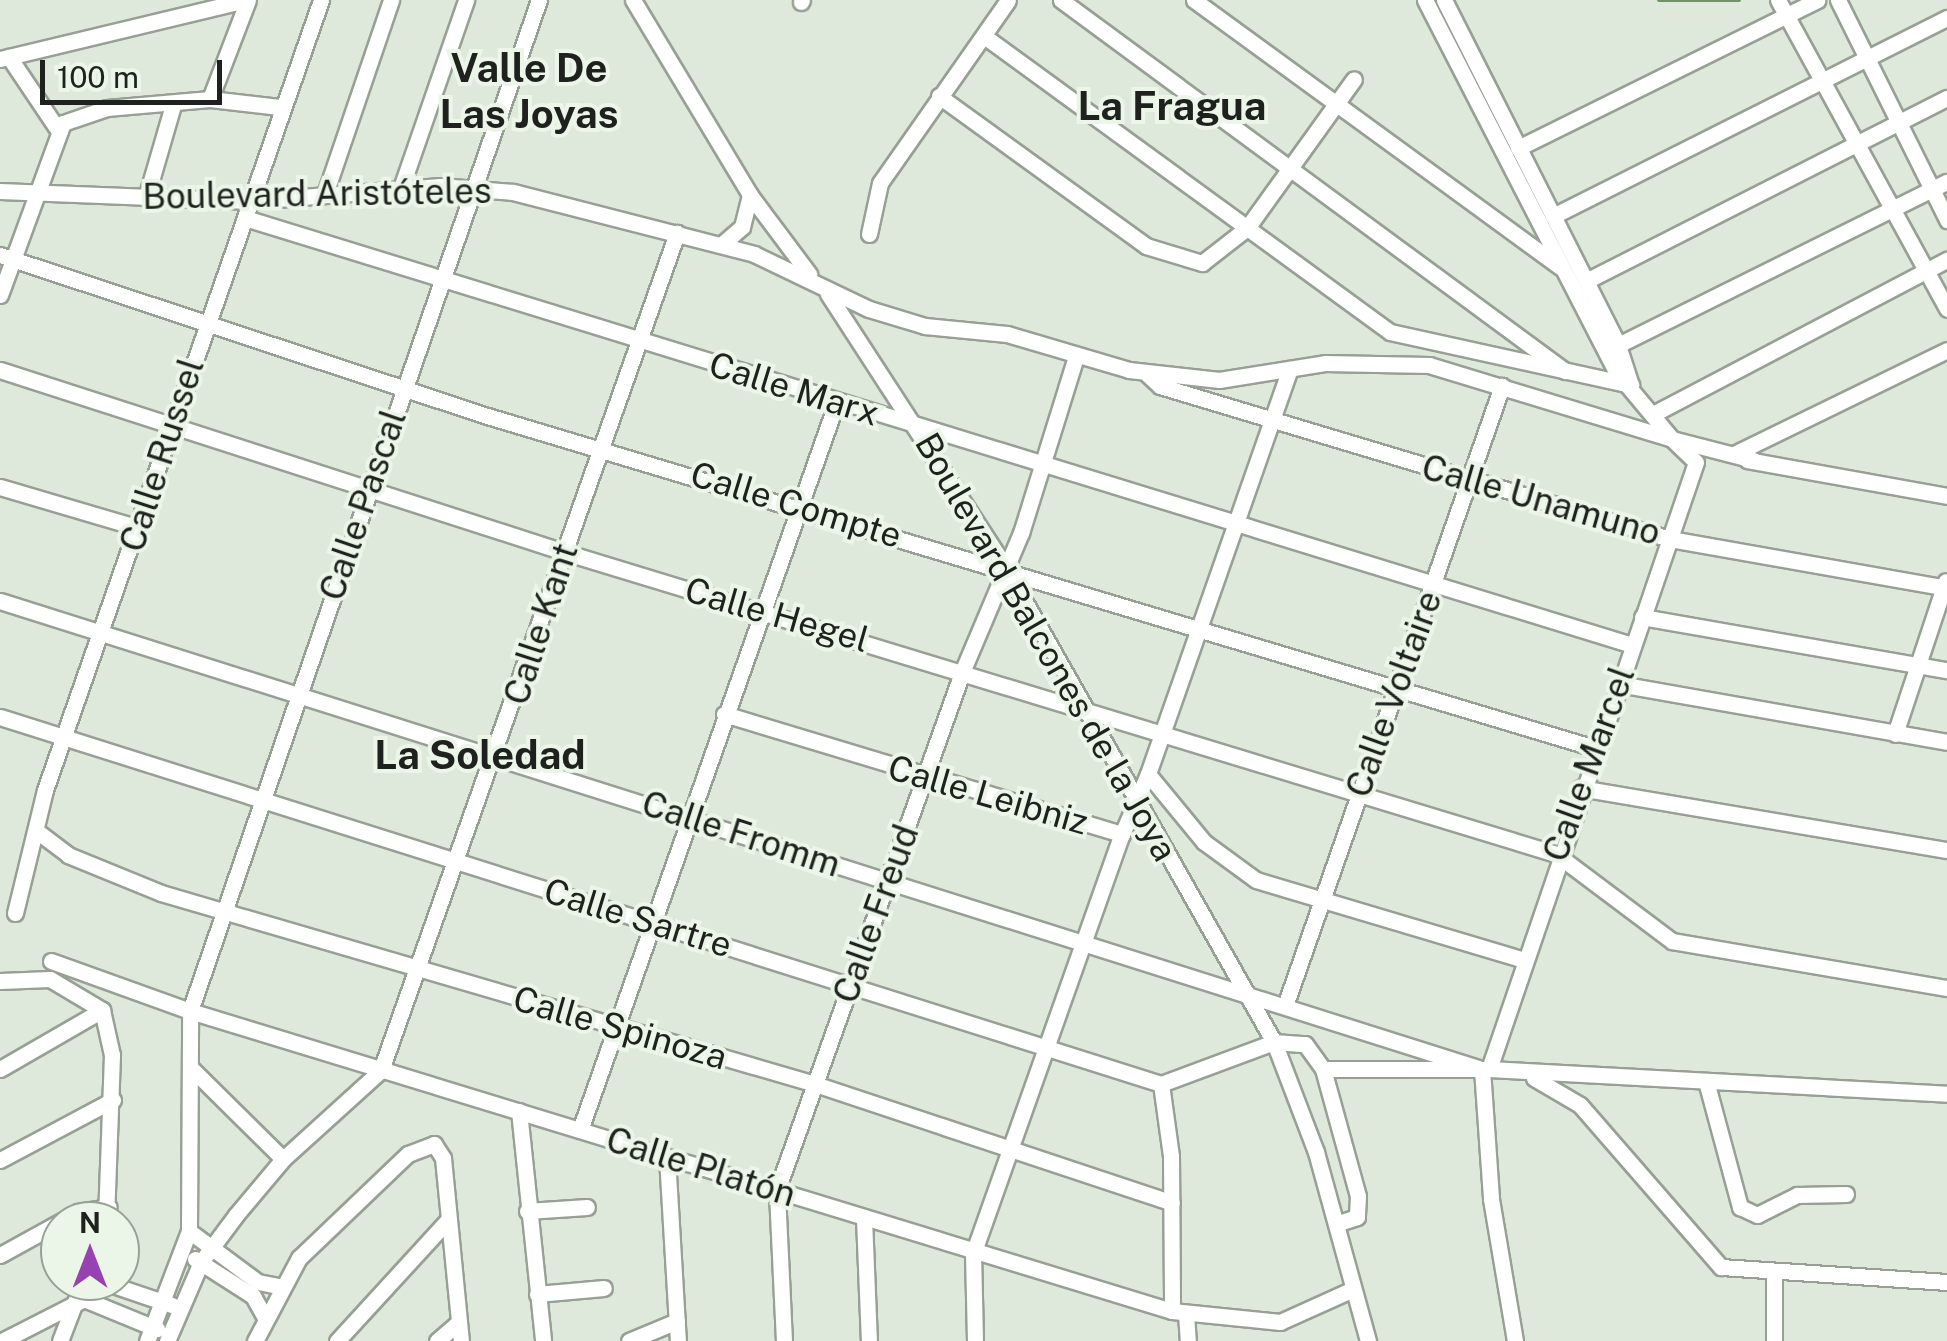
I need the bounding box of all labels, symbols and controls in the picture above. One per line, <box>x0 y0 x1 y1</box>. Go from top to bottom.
scale bar <box>45 40 228 102</box>
district label: Valle De Las Joyas <box>439 44 619 138</box>
text: 100 m <box>57 59 139 95</box>
district label: La Fragua <box>1078 82 1266 130</box>
street label: Boulevard Aristóteles <box>142 170 492 218</box>
street label: Calle Marx <box>704 343 884 435</box>
street label: Calle Russel <box>111 353 213 557</box>
street label: Calle Pascal <box>311 404 415 606</box>
street label: Boulevard Balcones de la Joya <box>906 425 1186 869</box>
street label: Calle Unamuno <box>1417 446 1665 554</box>
street label: Calle Compte <box>685 453 907 557</box>
street label: Calle Kant <box>495 538 587 710</box>
street label: Calle Hegel <box>680 569 874 661</box>
street label: Calle Voltaire <box>1337 585 1451 803</box>
street label: Calle Marcel <box>1534 661 1644 867</box>
district label: La Soledad <box>374 731 586 779</box>
street label: Calle Leibniz <box>883 746 1093 844</box>
street label: Calle Fromm <box>637 782 845 886</box>
street label: Calle Freud <box>824 819 928 1009</box>
street label: Calle Sartre <box>539 870 737 966</box>
street label: Calle Spinoza <box>508 977 732 1079</box>
street label: Calle Platón <box>601 1118 801 1216</box>
north arrow <box>40 1201 140 1301</box>
text: N <box>79 1206 101 1239</box>

